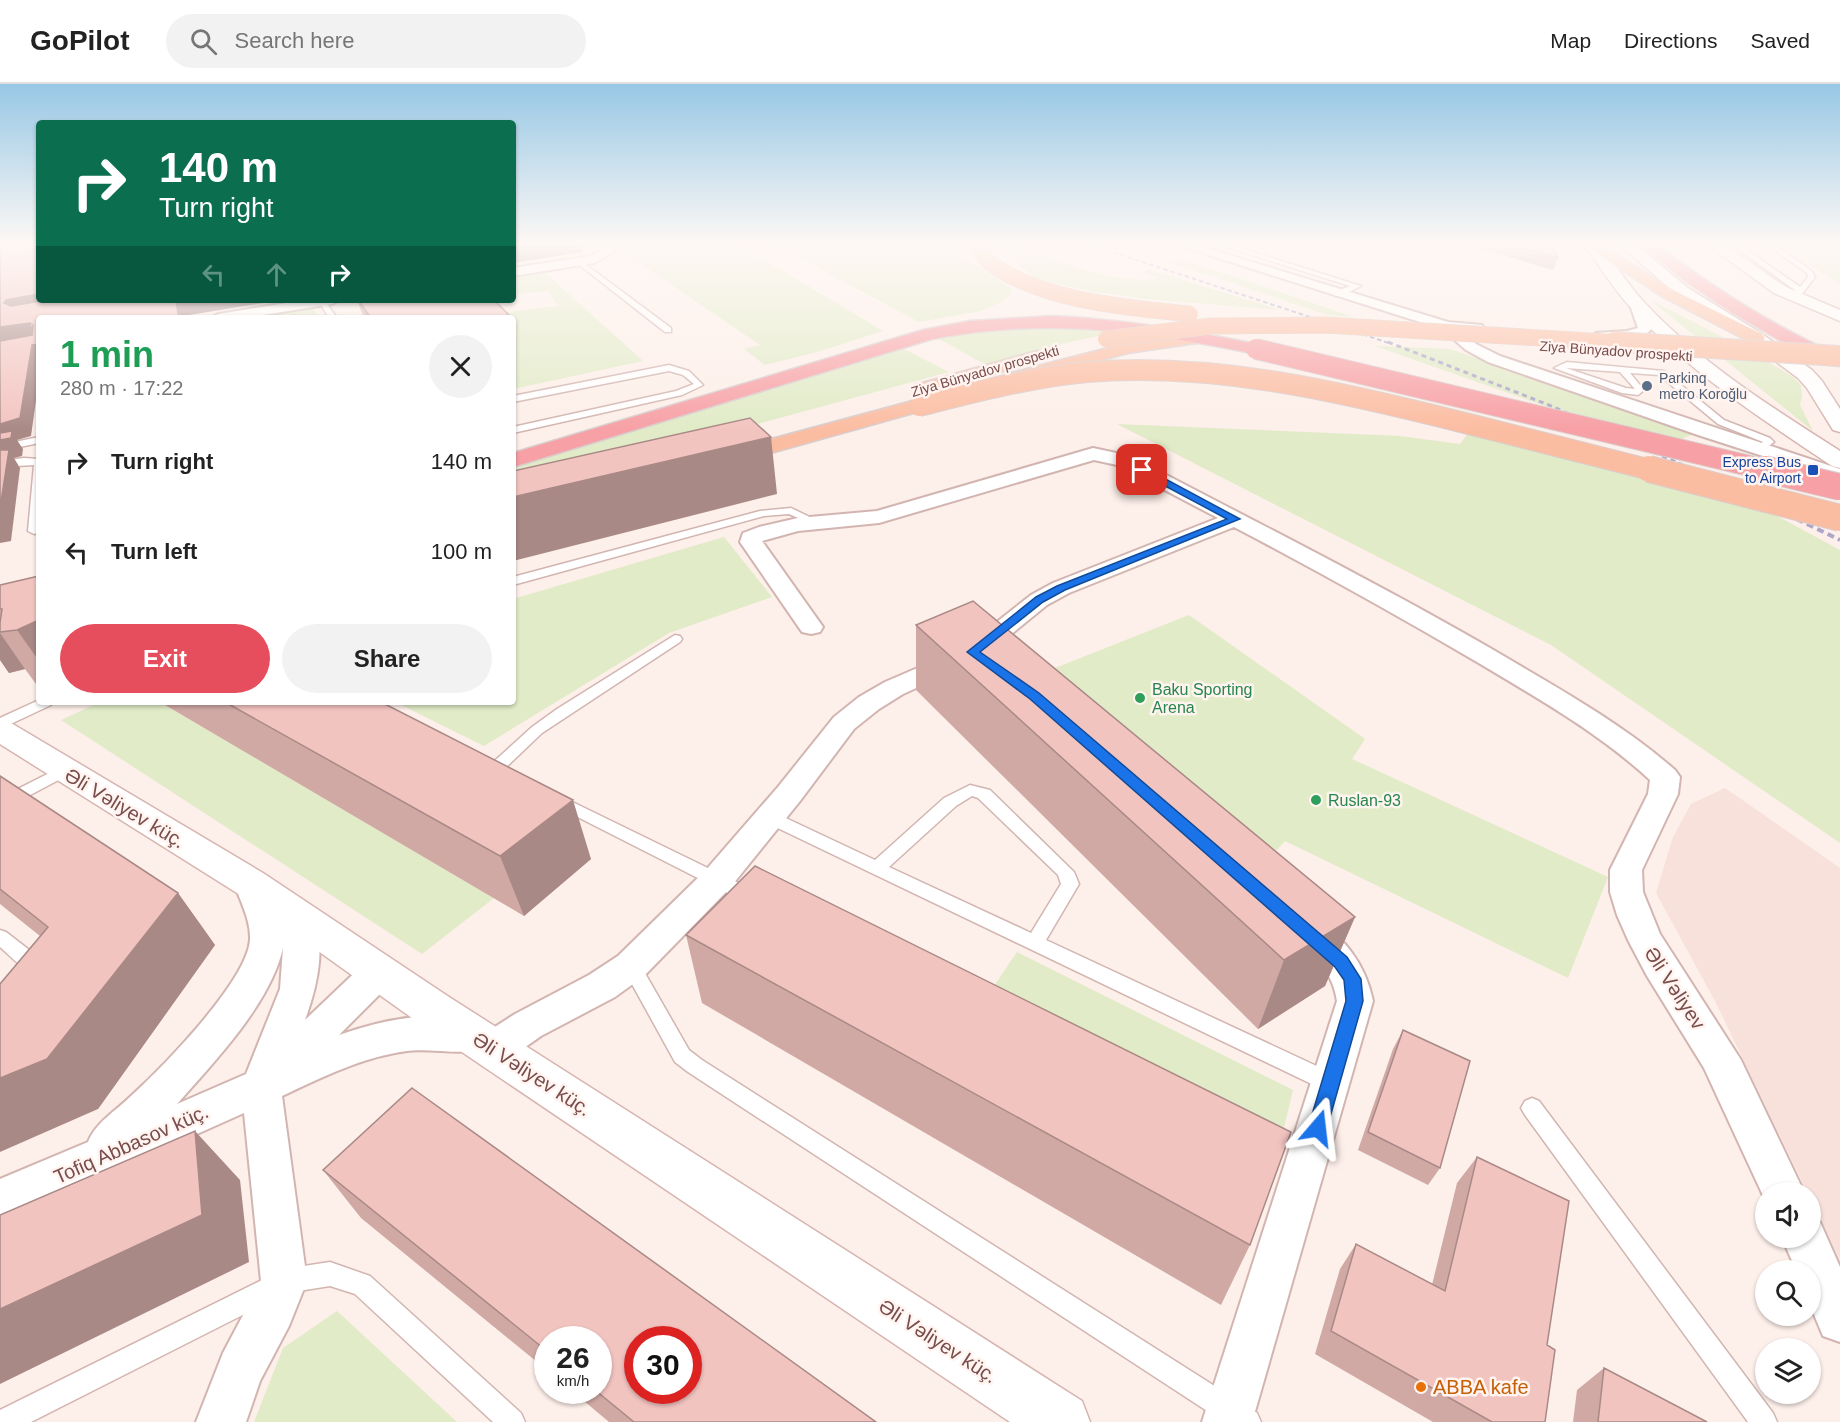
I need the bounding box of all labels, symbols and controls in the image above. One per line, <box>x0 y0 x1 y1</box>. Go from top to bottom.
search box <box>166 14 586 68</box>
text: GoPilot <box>30 25 130 56</box>
icon: search <box>187 25 220 58</box>
text: Search here <box>235 28 354 53</box>
text: Map <box>1550 29 1591 52</box>
text: Directions <box>1624 29 1717 52</box>
text: Saved <box>1750 29 1810 52</box>
icon: right <box>60 144 138 222</box>
text: 140 m <box>159 144 278 191</box>
text: Turn right <box>159 193 274 223</box>
icon: left <box>197 258 230 291</box>
icon: ahead <box>260 258 293 291</box>
icon: right <box>323 258 356 291</box>
text: 1 min <box>60 334 154 375</box>
button: close <box>429 335 492 398</box>
street label: Ziya Bünyadov prospekti <box>1539 338 1693 364</box>
street label: Ziya Bünyadov prospekti <box>909 342 1061 400</box>
place label: Parkinq metro Koroğlu <box>1659 370 1747 402</box>
text: 280 m · 17:22 <box>60 377 183 399</box>
marker: Parkinq metro Koroğlu <box>1640 379 1654 393</box>
pin <box>1116 444 1167 495</box>
icon: right <box>60 446 93 479</box>
text: Turn right <box>111 449 213 474</box>
text: 140 m <box>431 449 492 474</box>
icon: arrive <box>1125 453 1158 486</box>
place label: Express Bus to Airport <box>1722 454 1801 486</box>
marker: Express Bus to Airport <box>1806 463 1820 477</box>
icon: left <box>60 536 93 569</box>
text: Turn left <box>111 539 197 564</box>
text: 100 m <box>431 539 492 564</box>
button: Exit <box>60 624 270 693</box>
button: Share <box>282 624 492 693</box>
place label: Baku Sporting Arena <box>1152 681 1253 716</box>
marker: Baku Sporting Arena <box>1133 691 1147 705</box>
street label: Əli Vəliyev küç. <box>61 763 189 853</box>
place label: Ruslan-93 <box>1328 792 1401 809</box>
marker: Ruslan-93 <box>1309 793 1323 807</box>
street label: Əli Vəliyev <box>1640 943 1710 1033</box>
street label: Əli Vəliyev küç. <box>469 1028 595 1120</box>
position arrow <box>1286 1096 1350 1160</box>
street label: Tofiq Abbasov küç. <box>50 1100 212 1188</box>
map controls <box>1755 1182 1821 1404</box>
button: sound <box>1755 1182 1821 1248</box>
button: search <box>1755 1260 1821 1326</box>
street label: Əli Vəliyev küç. <box>875 1295 1001 1387</box>
speed limit sign: 30 <box>624 1326 702 1404</box>
button: layers <box>1755 1338 1821 1404</box>
text: 26 <box>556 1341 590 1374</box>
text: km/h <box>557 1372 589 1389</box>
place label: ABBA kafe <box>1433 1376 1529 1398</box>
marker: ABBA kafe <box>1414 1380 1428 1394</box>

